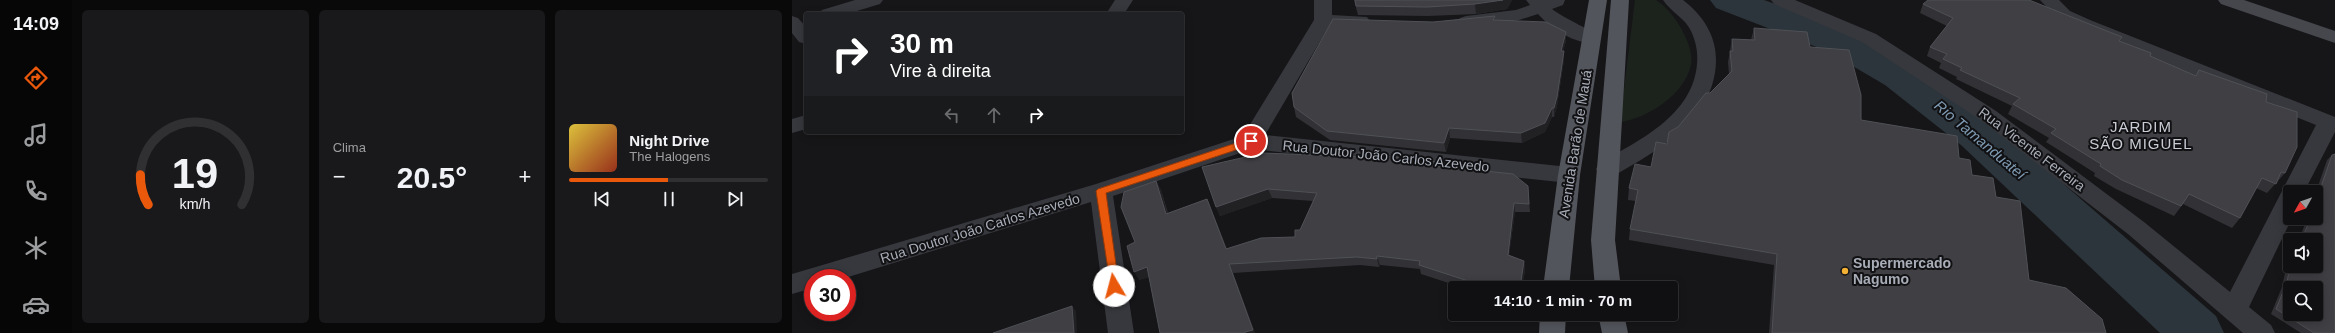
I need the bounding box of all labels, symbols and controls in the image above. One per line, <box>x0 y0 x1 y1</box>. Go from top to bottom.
text: 14:09 <box>13 14 59 34</box>
icon: right <box>824 28 876 80</box>
text: 30 m <box>890 28 954 59</box>
text: Vire à direita <box>890 61 991 81</box>
icon: directions <box>22 64 50 92</box>
street label: Avenida Barão de Mauá <box>1555 68 1595 219</box>
water label: Rio Tamanduateí <box>1931 97 2031 184</box>
icon: left <box>941 104 963 126</box>
icon: ahead <box>983 104 1005 126</box>
icon: right <box>1025 104 1047 126</box>
street label: Rua Vicente Ferreira <box>1976 104 2088 194</box>
district label: JARDIM SÃO MIGUEL <box>2089 118 2193 152</box>
icon: music <box>22 121 50 149</box>
pin <box>1234 124 1268 158</box>
icon: arrive <box>1240 130 1262 152</box>
text: Night Drive <box>629 132 709 149</box>
street label: Rua Doutor João Carlos Azevedo <box>1282 137 1490 175</box>
text: Clima <box>333 140 366 155</box>
text: 19 <box>172 149 218 196</box>
text: The Halogens <box>629 149 710 164</box>
text: 20.5° <box>397 161 467 194</box>
text: − <box>333 164 346 189</box>
text: + <box>518 164 531 189</box>
icon: phone <box>22 177 50 205</box>
north arrow <box>2283 185 2323 225</box>
map controls <box>2283 185 2323 321</box>
icon: previous <box>591 188 613 210</box>
icon: pause <box>658 188 680 210</box>
icon: next <box>724 188 746 210</box>
street label: Rua Doutor João Carlos Azevedo <box>878 190 1082 266</box>
text: km/h <box>180 195 211 211</box>
button: sound <box>2283 233 2323 273</box>
icon: climate <box>22 234 50 262</box>
place label: Supermercado Nagumo <box>1853 255 1951 287</box>
position arrow <box>1093 265 1135 307</box>
marker: Supermercado Nagumo <box>1840 266 1850 276</box>
speed limit sign: 30 <box>804 269 856 321</box>
button: search <box>2283 281 2323 321</box>
icon: car <box>22 291 50 319</box>
text: 14:10 · 1 min · 70 m <box>1494 292 1632 309</box>

